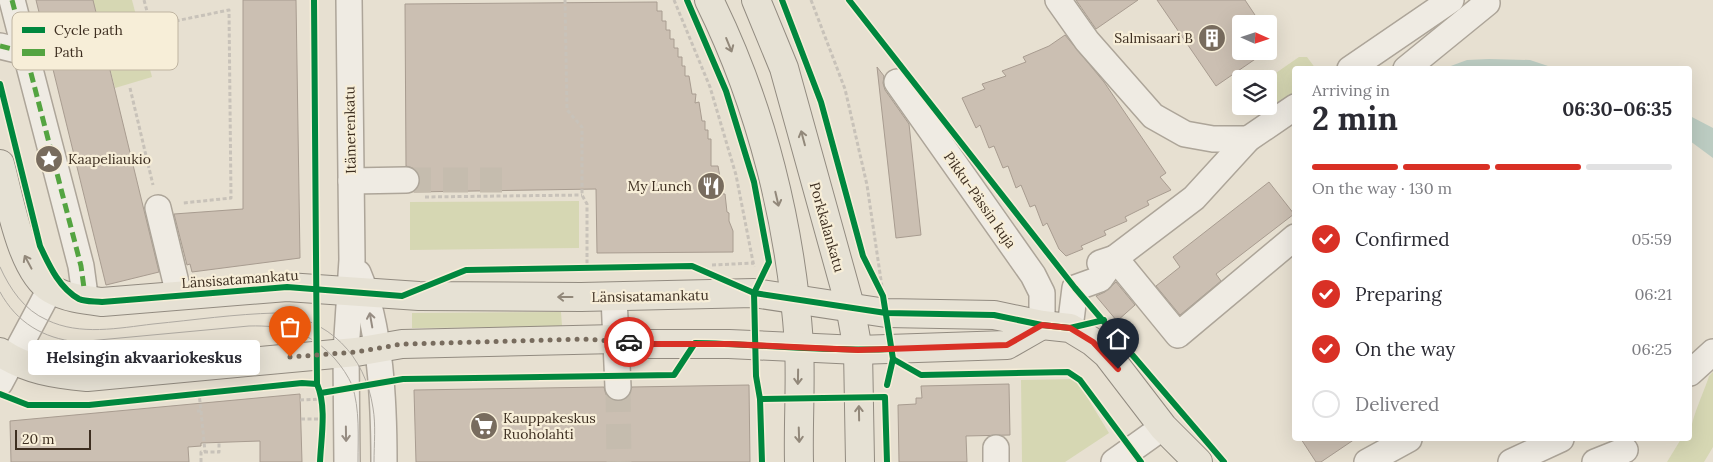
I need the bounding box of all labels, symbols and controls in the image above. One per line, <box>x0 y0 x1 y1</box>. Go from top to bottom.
legend <box>12 12 178 70</box>
north arrow <box>1232 15 1278 60</box>
map controls <box>1232 15 1277 115</box>
text: Cycle path <box>54 21 123 39</box>
building icon: Salmisaari B <box>1197 23 1227 53</box>
place label: Salmisaari B <box>1114 29 1193 47</box>
one-way arrow <box>726 37 735 52</box>
text: Path <box>54 43 83 61</box>
button: layers <box>1232 70 1277 115</box>
text: Arriving in <box>1312 80 1390 100</box>
street label: Itämerenkatu <box>340 86 360 174</box>
text: 06:30–06:35 <box>1562 97 1672 121</box>
text: 2 min <box>1312 98 1398 139</box>
one-way arrow <box>797 130 807 146</box>
place icon: Kaapeliaukio <box>34 144 64 174</box>
street label: Pikku-Pässin kuja <box>940 148 1020 252</box>
place label: Kaapeliaukio <box>68 150 151 168</box>
restaurant icon: My Lunch <box>696 171 726 201</box>
place label: My Lunch <box>628 177 692 195</box>
text: On the way · 130 m <box>1312 178 1452 198</box>
street label: Porkkalankatu <box>806 180 848 274</box>
one-way arrow <box>773 191 783 207</box>
icon: check <box>1312 225 1340 253</box>
text: Confirmed <box>1355 227 1450 251</box>
text: 05:59 <box>1631 229 1672 249</box>
one-way arrow <box>23 255 33 270</box>
street label: Länsisatamankatu <box>181 266 299 292</box>
icon: check <box>1312 280 1340 308</box>
text: Preparing <box>1355 282 1442 306</box>
text: 06:21 <box>1634 284 1672 304</box>
street label: Länsisatamankatu <box>591 286 709 306</box>
one-way arrow <box>558 292 574 302</box>
pin <box>269 306 311 357</box>
one-way arrow <box>365 312 375 328</box>
icon: bag <box>276 313 304 341</box>
courier <box>604 317 654 367</box>
pin <box>1097 318 1139 369</box>
icon: home <box>1104 325 1132 353</box>
icon: car <box>615 328 643 356</box>
icon: check <box>1312 335 1340 363</box>
text: On the way <box>1355 337 1455 361</box>
text: 06:25 <box>1632 339 1672 359</box>
callout: Helsingin akvaariokeskus <box>28 340 260 374</box>
text: Helsingin akvaariokeskus <box>46 347 242 367</box>
one-way arrow <box>794 368 803 384</box>
text: Delivered <box>1355 392 1439 416</box>
one-way arrow <box>854 406 864 422</box>
place label: Kauppakeskus Ruoholahti <box>503 409 596 443</box>
supermarket icon: Kauppakeskus Ruoholahti <box>469 411 499 441</box>
one-way arrow <box>341 426 351 442</box>
one-way arrow <box>794 426 803 442</box>
scale bar <box>15 427 91 450</box>
text: 20 m <box>22 430 54 448</box>

